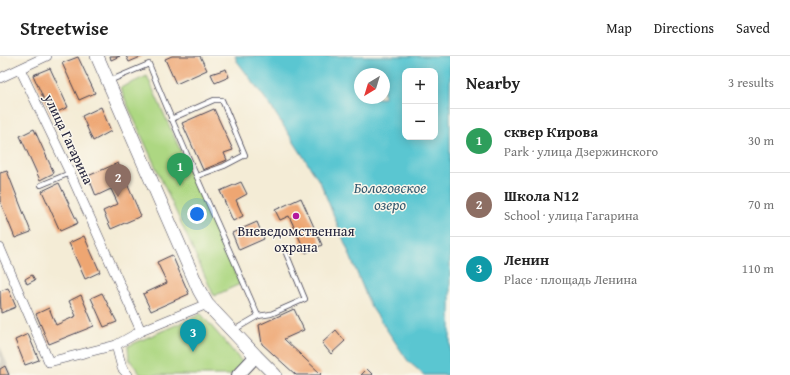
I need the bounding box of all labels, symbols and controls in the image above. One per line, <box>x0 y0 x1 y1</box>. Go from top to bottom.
text: Streetwise <box>20 14 109 42</box>
text: Map <box>606 18 632 38</box>
text: Directions <box>654 18 714 38</box>
text: Saved <box>736 18 770 38</box>
north arrow <box>354 68 390 104</box>
map controls <box>402 68 438 140</box>
button: + <box>402 68 438 104</box>
text: Nearby <box>466 70 520 95</box>
text: 3 results <box>728 73 774 92</box>
street label: улица Гагарина <box>39 90 99 188</box>
button: − <box>402 104 438 140</box>
text: сквер Кирова <box>504 121 598 142</box>
text: 1 <box>476 131 482 150</box>
text: 30 m <box>748 131 774 150</box>
text: Park · улица Дзержинского <box>504 142 658 161</box>
pin: 1 <box>167 153 193 186</box>
pin: 2 <box>105 164 131 197</box>
water label: Бологовское озеро <box>354 177 426 215</box>
text: Школа N12 <box>504 185 579 206</box>
text: 2 <box>476 195 482 214</box>
text: 70 m <box>748 195 774 214</box>
your location <box>187 204 207 224</box>
text: School · улица Гагарина <box>504 206 639 225</box>
marker: Вневедомственная охрана <box>291 211 301 221</box>
place label: Вневедомственная охрана <box>237 221 355 257</box>
text: Ленин <box>504 249 549 270</box>
text: 3 <box>476 259 482 278</box>
text: 110 m <box>742 259 774 278</box>
text: Place · площадь Ленина <box>504 270 637 289</box>
pin: 3 <box>180 319 206 352</box>

